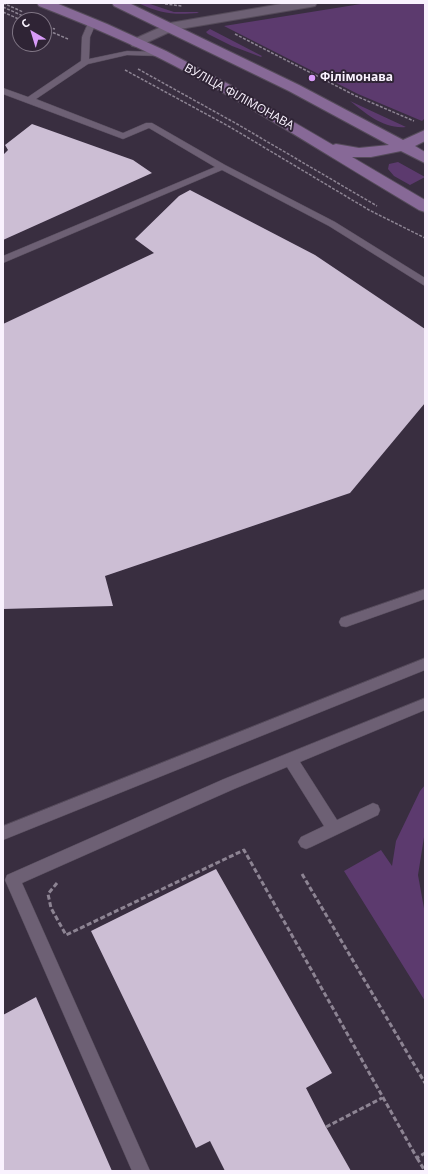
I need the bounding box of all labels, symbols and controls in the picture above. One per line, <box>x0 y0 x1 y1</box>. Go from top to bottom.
north arrow <box>12 12 52 52</box>
text: С <box>18 15 32 31</box>
street label: ВУЛІЦА ФІЛІМОНАВА <box>182 61 296 133</box>
place label: Філімонава <box>320 71 393 85</box>
marker: Філімонава <box>307 73 317 83</box>

